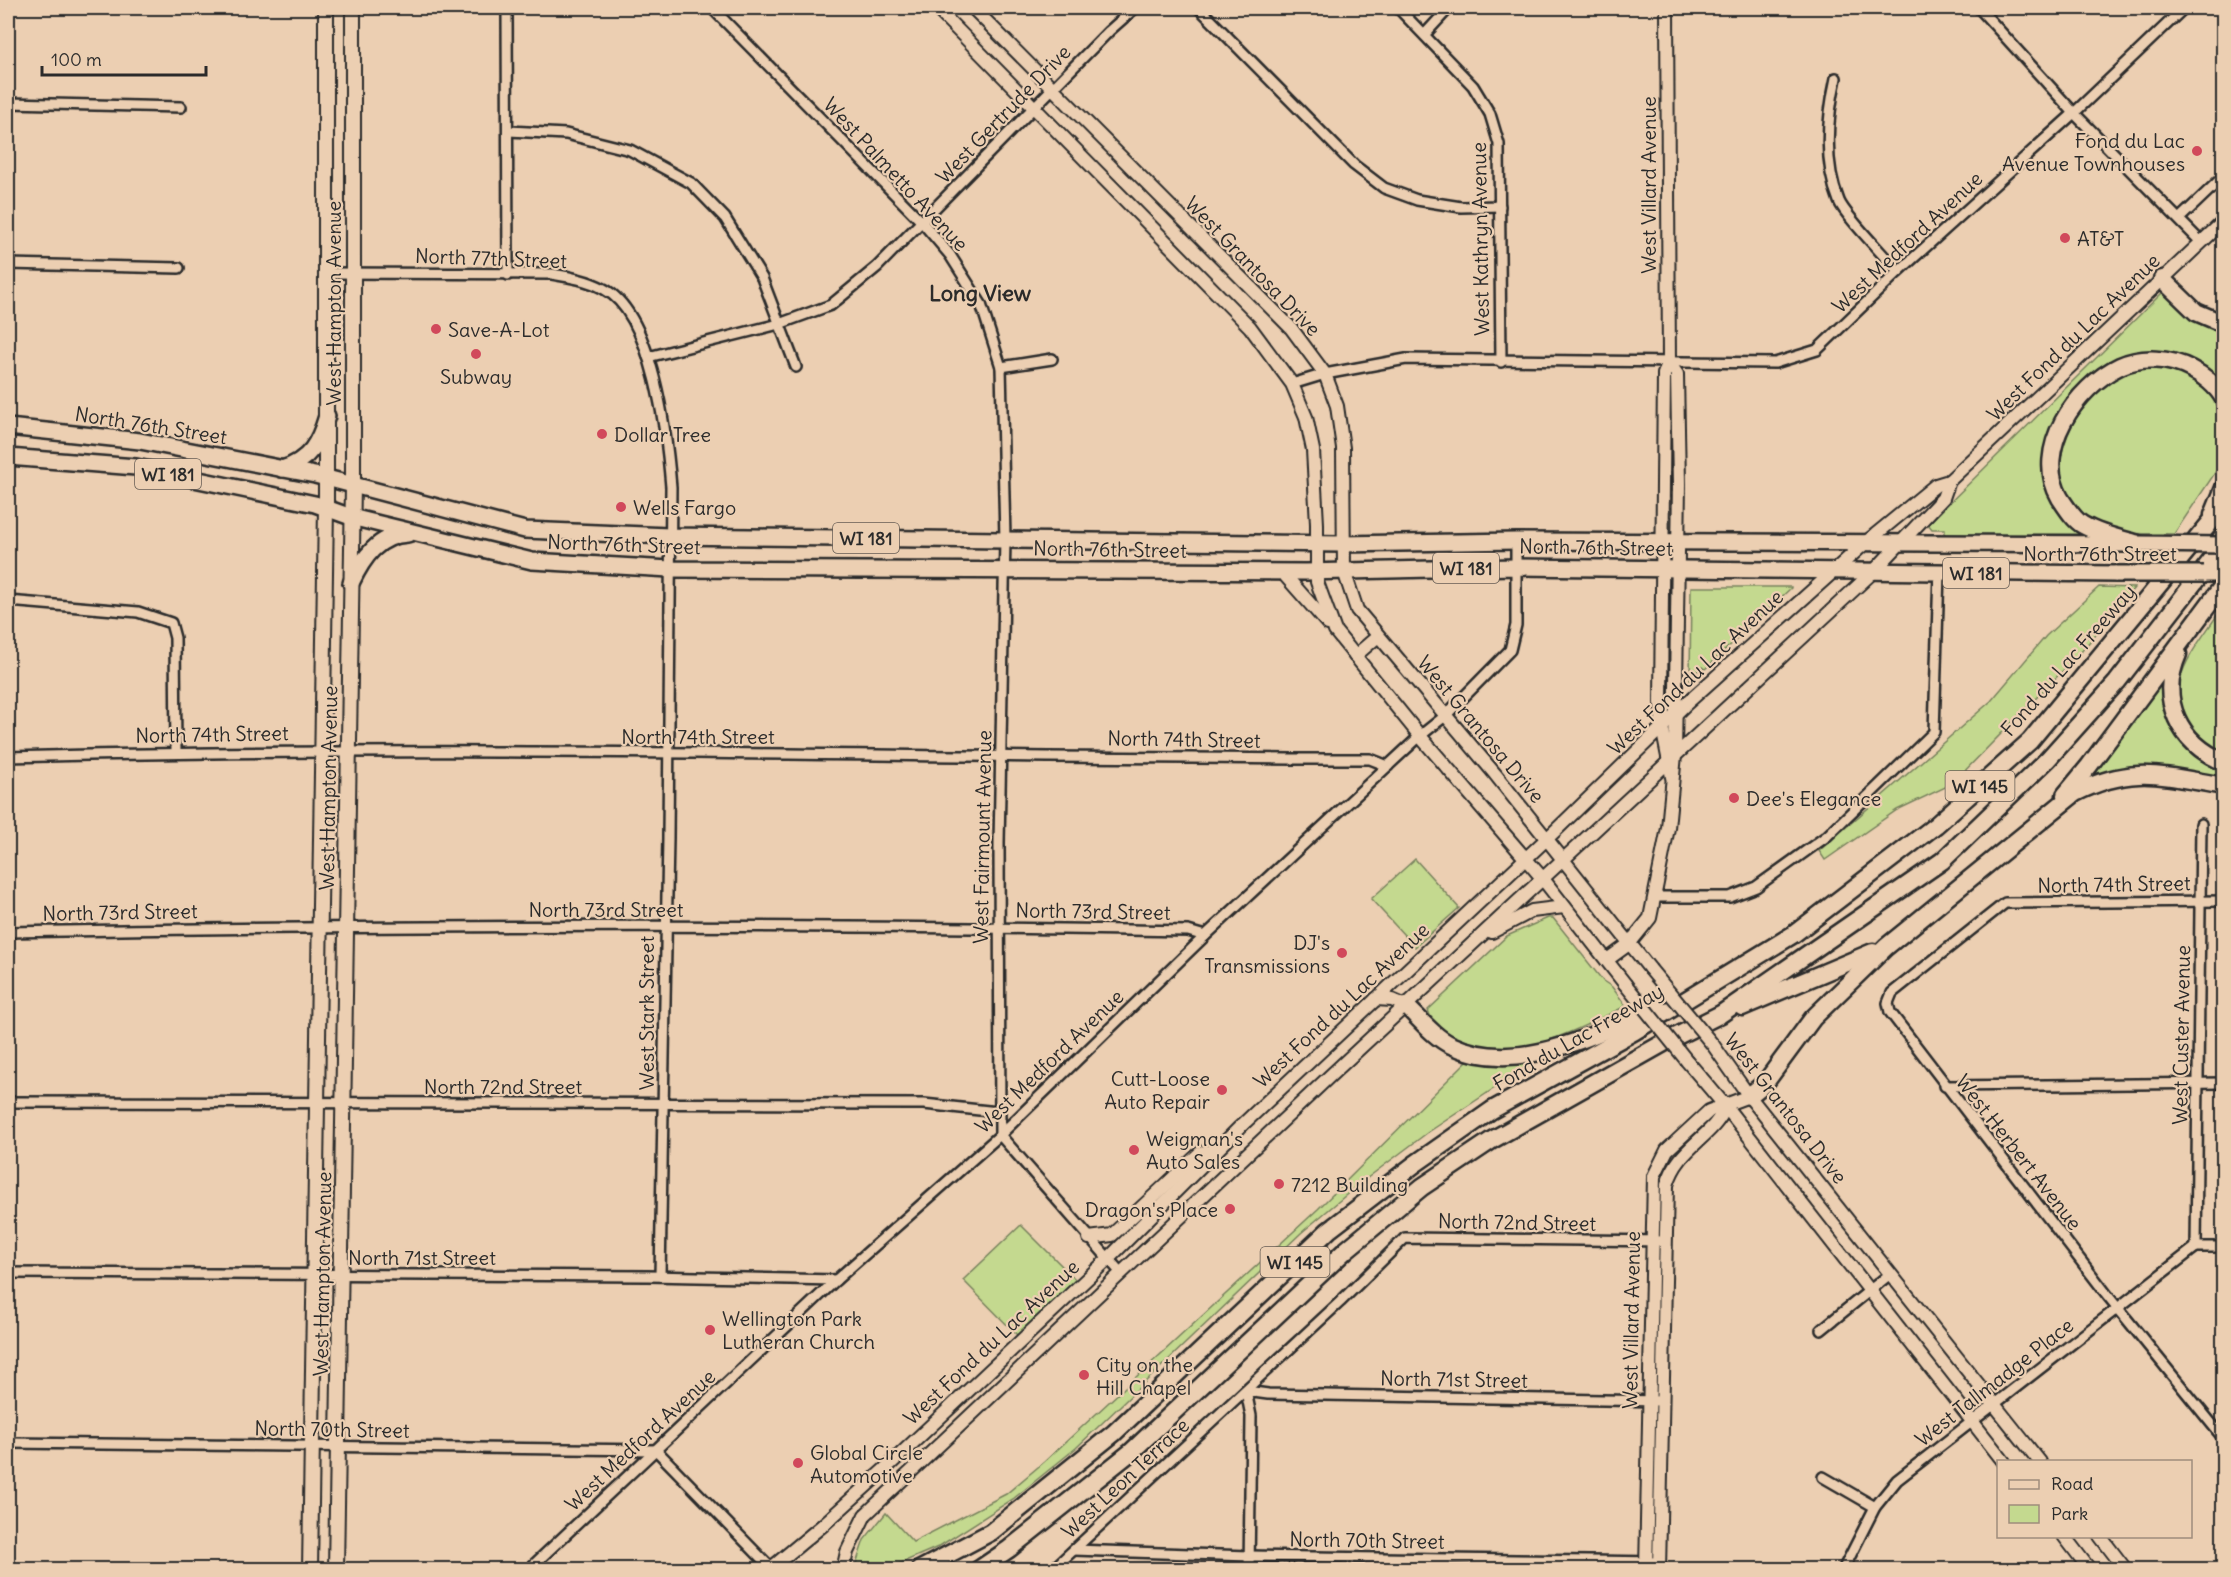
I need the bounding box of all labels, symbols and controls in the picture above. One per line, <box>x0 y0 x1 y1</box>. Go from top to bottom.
scale bar <box>42 39 206 77</box>
street label: West Gertrude Drive <box>930 39 1076 189</box>
text: 100 m <box>51 48 102 71</box>
street label: West Palmetto Avenue <box>818 92 974 256</box>
street label: West Villard Avenue <box>1636 96 1661 274</box>
place label: Fond du Lac Avenue Townhouses <box>2002 128 2185 176</box>
street label: West Kathryn Avenue <box>1466 142 1494 336</box>
marker: Fond du Lac Avenue Townhouses <box>2190 144 2204 158</box>
street label: West Medford Avenue <box>1827 166 1987 318</box>
street label: West Grantosa Drive <box>1180 191 1326 341</box>
street label: West Hampton Avenue <box>321 201 346 405</box>
place label: AT&T <box>2077 226 2124 251</box>
marker: AT&T <box>2058 231 2072 245</box>
street label: North 77th Street <box>415 243 568 273</box>
street label: West Fond du Lac Avenue <box>1981 248 2165 426</box>
district label: Long View <box>929 279 1032 307</box>
place label: Save-A-Lot <box>448 317 550 342</box>
marker: Save-A-Lot <box>429 322 443 336</box>
marker: Subway <box>469 347 483 361</box>
place label: Subway <box>440 364 512 389</box>
street label: North 76th Street <box>73 401 229 449</box>
place label: Dollar Tree <box>614 422 711 447</box>
marker: Dollar Tree <box>595 427 609 441</box>
road number: WI 181 <box>135 459 201 489</box>
place label: Wells Fargo <box>633 495 736 520</box>
marker: Wells Fargo <box>614 500 628 514</box>
road number: WI 181 <box>833 523 899 553</box>
street label: North 76th Street <box>547 529 701 559</box>
street label: North 76th Street <box>1519 533 1673 561</box>
street label: North 76th Street <box>1033 535 1187 563</box>
street label: North 76th Street <box>2023 541 2177 566</box>
road number: WI 181 <box>1433 553 1499 583</box>
road number: WI 181 <box>1943 558 2009 588</box>
street label: Fond du Lac Freeway <box>1995 579 2141 741</box>
street label: West Fond du Lac Avenue <box>1602 584 1788 760</box>
street label: West Grantosa Drive <box>1412 650 1550 808</box>
street label: West Hampton Avenue <box>314 685 342 891</box>
street label: North 74th Street <box>135 720 289 748</box>
street label: North 74th Street <box>621 724 775 749</box>
street label: North 74th Street <box>1107 725 1261 753</box>
street label: West Fairmount Avenue <box>968 730 996 944</box>
road number: WI 145 <box>1946 771 2014 801</box>
place label: Dee's Elegance <box>1746 786 1881 811</box>
marker: Dee's Elegance <box>1727 791 1741 805</box>
street label: North 74th Street <box>2037 870 2191 898</box>
street label: North 73rd Street <box>528 897 684 922</box>
street label: North 73rd Street <box>1015 897 1171 925</box>
street label: North 73rd Street <box>42 898 198 926</box>
street label: West Fond du Lac Avenue <box>1248 917 1434 1093</box>
place label: DJ's Transmissions <box>1204 930 1330 978</box>
street label: West Stark Street <box>634 936 659 1090</box>
street label: West Custer Avenue <box>2167 945 2195 1125</box>
marker: DJ's Transmissions <box>1335 946 1349 960</box>
street label: Fond du Lac Freeway <box>1488 978 1668 1096</box>
street label: West Medford Avenue <box>970 984 1128 1138</box>
street label: West Grantosa Drive <box>1719 1028 1853 1188</box>
place label: Cutt-Loose Auto Repair <box>1104 1066 1210 1114</box>
street label: West Herbert Avenue <box>1951 1069 2087 1235</box>
street label: North 72nd Street <box>424 1074 582 1099</box>
marker: Cutt-Loose Auto Repair <box>1215 1083 1229 1097</box>
place label: Weigman's Auto Sales <box>1146 1126 1243 1174</box>
marker: Weigman's Auto Sales <box>1127 1143 1141 1157</box>
street label: West Hampton Avenue <box>308 1171 336 1377</box>
place label: 7212 Building <box>1291 1172 1408 1197</box>
marker: 7212 Building <box>1272 1177 1286 1191</box>
place label: Dragon's Place <box>1085 1197 1218 1222</box>
marker: Dragon's Place <box>1223 1202 1237 1216</box>
street label: North 72nd Street <box>1438 1208 1597 1236</box>
street label: West Villard Avenue <box>1617 1231 1645 1409</box>
street label: North 71st Street <box>348 1245 496 1270</box>
road number: WI 145 <box>1260 1247 1330 1277</box>
street label: West Fond du Lac Avenue <box>898 1254 1084 1430</box>
place label: Wellington Park Lutheran Church <box>722 1306 875 1354</box>
street label: West Tallmadge Place <box>1910 1312 2078 1452</box>
marker: Wellington Park Lutheran Church <box>703 1323 717 1337</box>
place label: City on the Hill Chapel <box>1096 1352 1193 1400</box>
street label: West Medford Avenue <box>560 1364 720 1516</box>
street label: North 71st Street <box>1380 1365 1528 1393</box>
marker: City on the Hill Chapel <box>1077 1368 1091 1382</box>
street label: West Leon Terrace <box>1056 1412 1194 1544</box>
street label: North 70th Street <box>254 1415 410 1443</box>
place label: Global Circle Automotive <box>810 1440 923 1488</box>
marker: Global Circle Automotive <box>791 1456 805 1470</box>
legend <box>1997 1460 2192 1538</box>
text: Road <box>2051 1472 2094 1495</box>
text: Park <box>2051 1502 2088 1525</box>
street label: North 70th Street <box>1289 1526 1445 1554</box>

